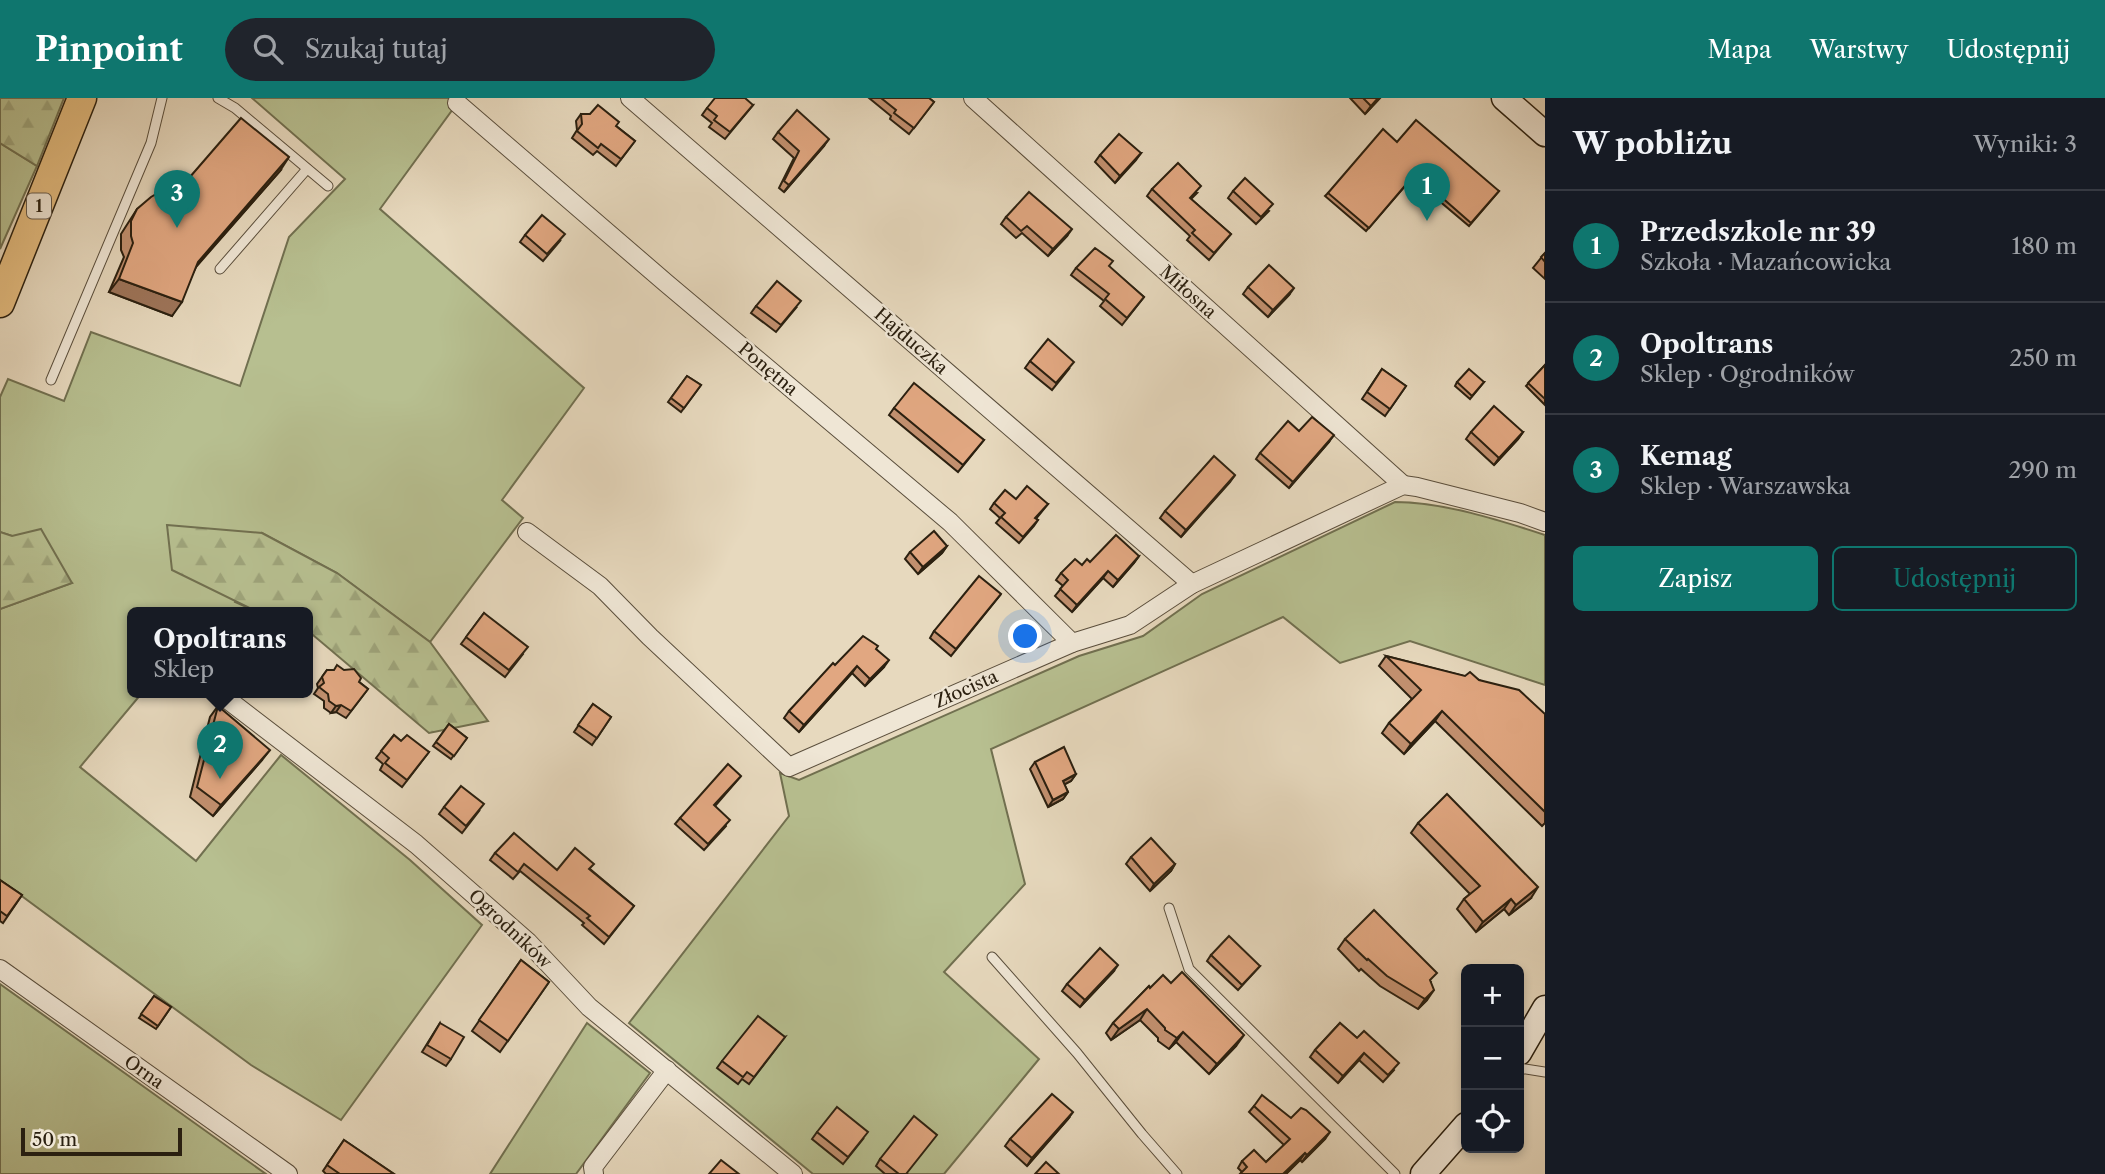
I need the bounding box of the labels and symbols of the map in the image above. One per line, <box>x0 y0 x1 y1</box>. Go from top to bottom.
pin: 1 <box>1404 163 1450 221</box>
pin: 3 <box>154 170 200 228</box>
road number: 1 <box>27 194 51 218</box>
street label: Miłosna <box>1155 261 1221 324</box>
street label: Hajduczka <box>870 303 953 379</box>
street label: Ponętna <box>734 338 803 401</box>
your location <box>1008 619 1042 653</box>
street label: Złocista <box>931 665 1002 713</box>
pin: 2 <box>197 721 243 779</box>
street label: Ogrodników <box>464 885 557 974</box>
street label: Orna <box>120 1051 168 1094</box>
scale bar <box>21 1125 182 1157</box>

